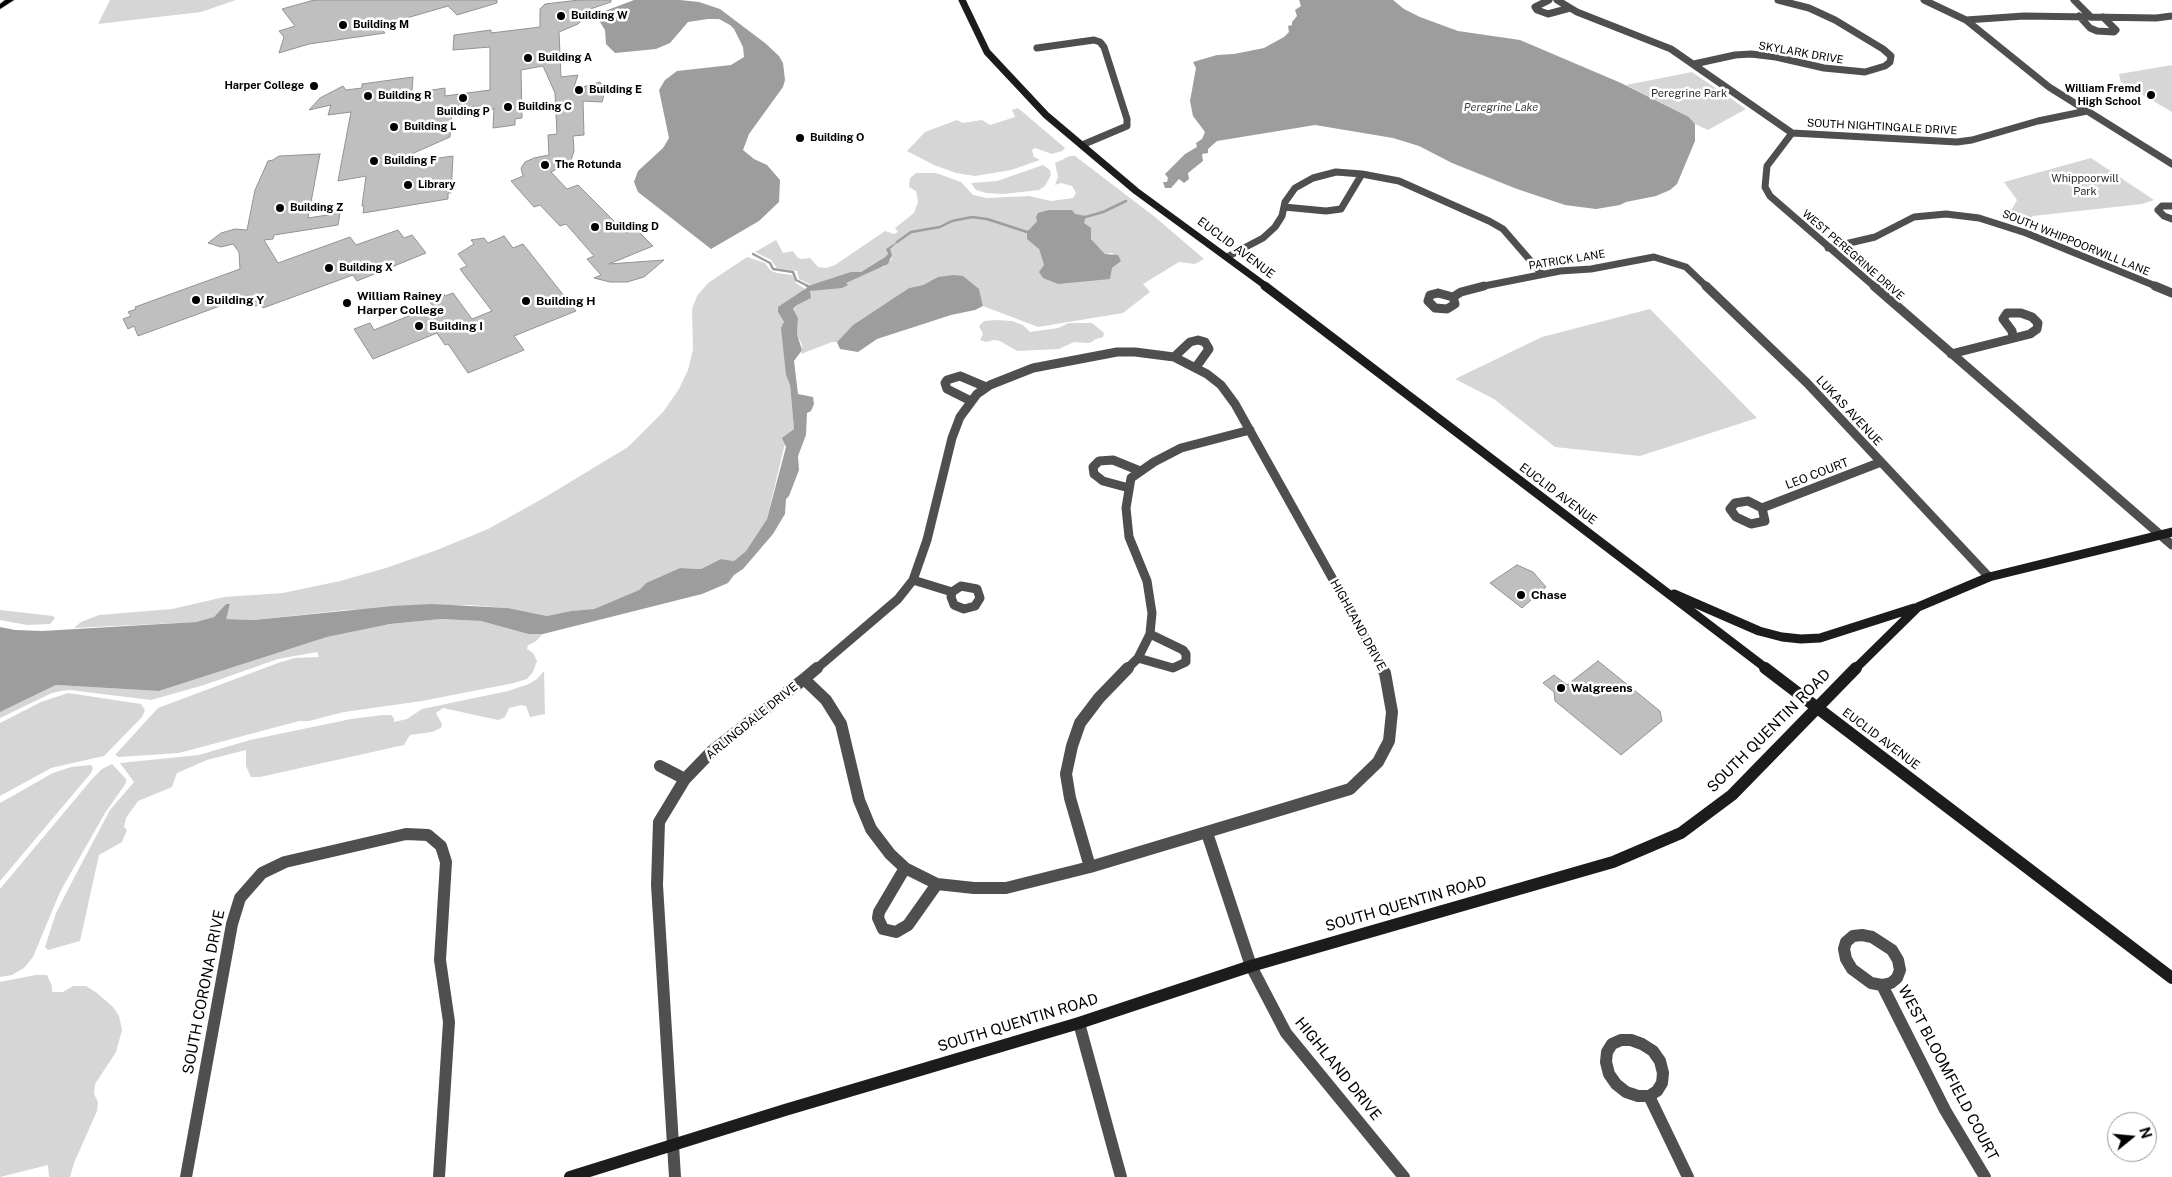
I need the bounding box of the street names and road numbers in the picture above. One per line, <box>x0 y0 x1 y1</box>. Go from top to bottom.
street label: SKYLARK DRIVE <box>1758 39 1844 67</box>
street label: SOUTH NIGHTINGALE DRIVE <box>1807 116 1957 138</box>
street label: WEST PEREGRINE DRIVE <box>1799 207 1907 303</box>
street label: SOUTH WHIPPOORWILL LANE <box>2000 207 2152 279</box>
street label: EUCLID AVENUE <box>1194 214 1278 282</box>
street label: PATRICK LANE <box>1528 247 1606 273</box>
street label: LUKAS AVENUE <box>1813 373 1885 449</box>
street label: LEO COURT <box>1783 455 1851 493</box>
street label: EUCLID AVENUE <box>1516 460 1600 528</box>
street label: HIGHLAND DRIVE <box>1327 577 1389 673</box>
street label: SOUTH QUENTIN ROAD <box>1704 666 1834 796</box>
street label: ARLINGDALE DRIVE <box>703 680 801 762</box>
street label: EUCLID AVENUE <box>1839 705 1923 773</box>
street label: SOUTH QUENTIN ROAD <box>1323 872 1489 936</box>
street label: SOUTH CORONA DRIVE <box>179 908 229 1076</box>
street label: WEST BLOOMFIELD COURT <box>1894 982 2002 1164</box>
street label: SOUTH QUENTIN ROAD <box>936 990 1100 1056</box>
street label: HIGHLAND DRIVE <box>1291 1014 1385 1124</box>

